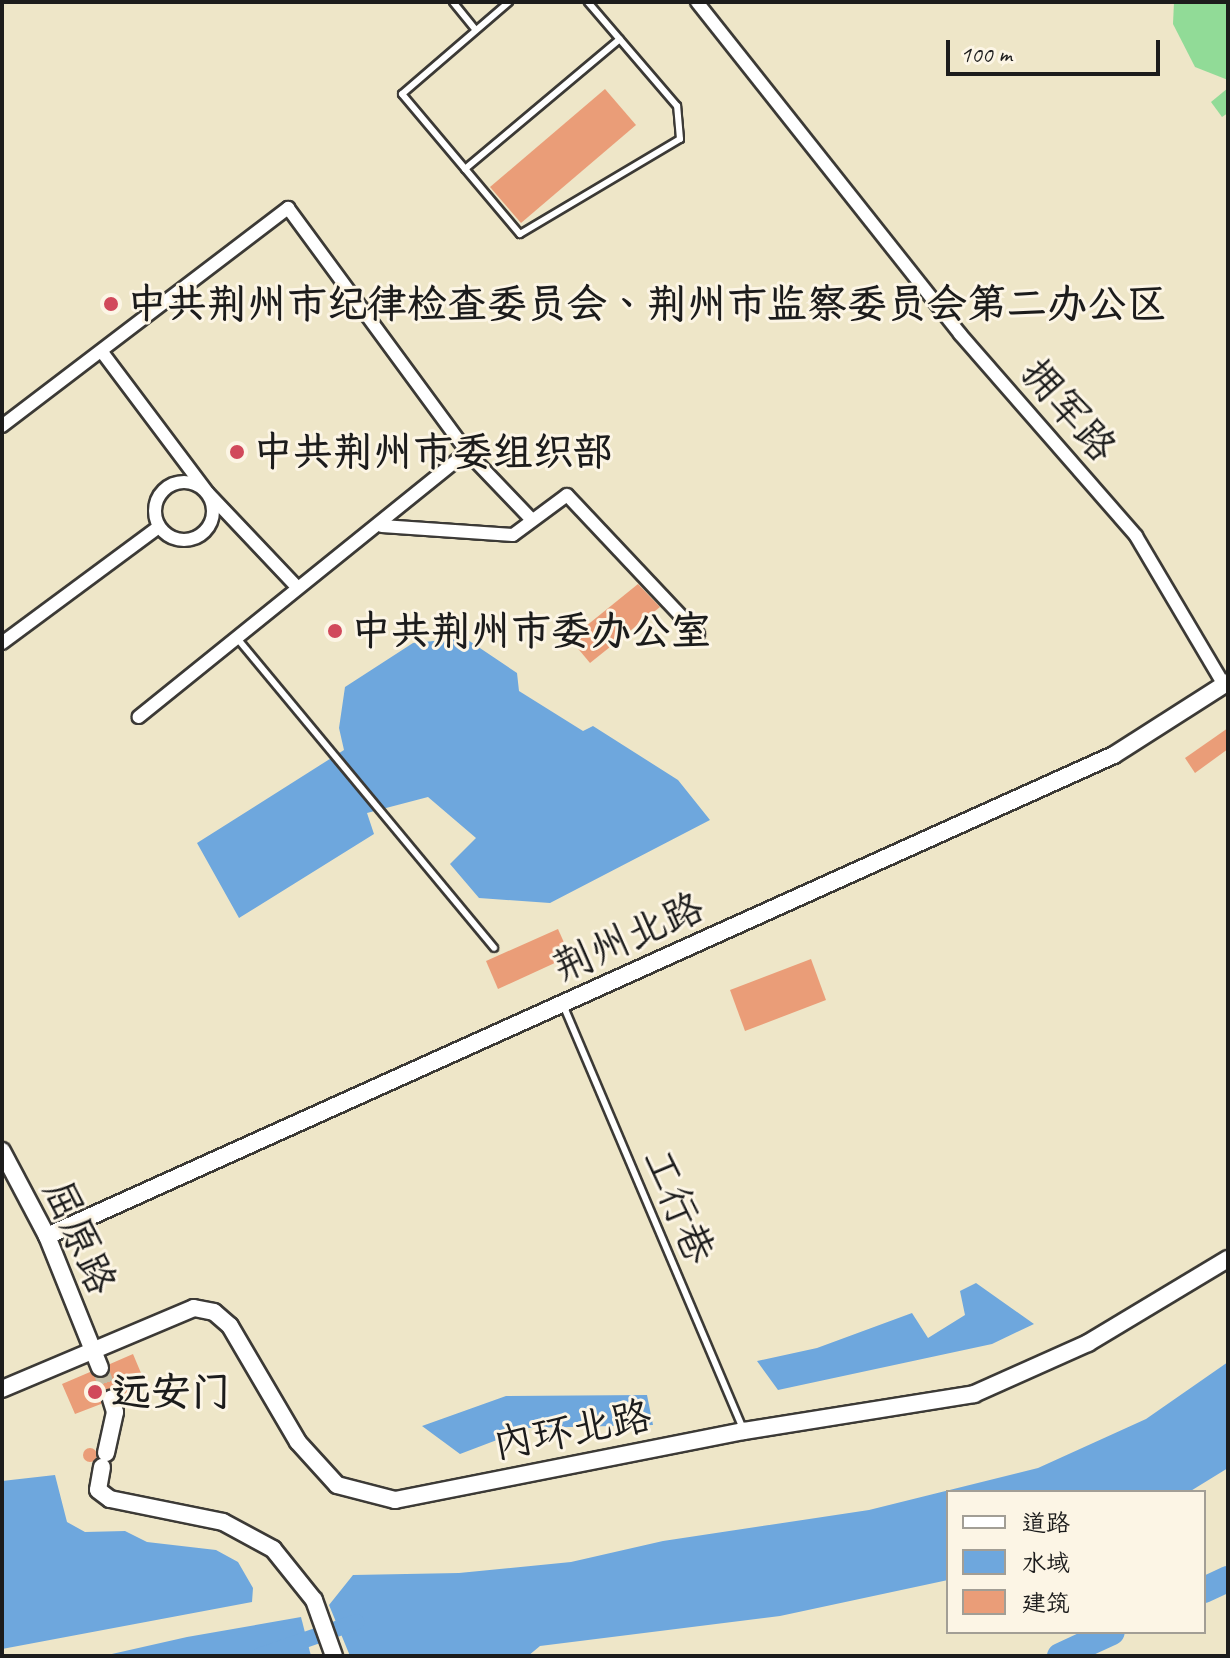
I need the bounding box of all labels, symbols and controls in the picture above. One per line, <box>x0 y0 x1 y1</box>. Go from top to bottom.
scale bar <box>950 24 1164 74</box>
text: 100 m <box>960 39 1012 69</box>
place label: 中共荆州市纪律检查委员会、荆州市监察委员会第二办公区 <box>127 280 1167 328</box>
marker: 中共荆州市纪律检查委员会、荆州市监察委员会第二办公区 <box>102 295 120 313</box>
street label: 拥军路 <box>1012 349 1126 471</box>
place label: 中共荆州市委组织部 <box>253 428 613 476</box>
marker: 中共荆州市委组织部 <box>228 443 246 461</box>
place label: 中共荆州市委办公室 <box>351 607 711 655</box>
marker: 中共荆州市委办公室 <box>326 622 344 640</box>
street label: 荆州北路 <box>545 883 711 991</box>
street label: 工行巷 <box>633 1141 725 1271</box>
street label: 屈原路 <box>34 1172 126 1302</box>
place label: 远安门 <box>111 1368 231 1416</box>
marker: 远安门 <box>86 1383 104 1401</box>
street label: 内环北路 <box>489 1391 655 1469</box>
legend <box>946 1490 1206 1634</box>
text: 道路 <box>1022 1508 1070 1538</box>
text: 水域 <box>1022 1548 1070 1578</box>
text: 建筑 <box>1022 1588 1070 1618</box>

